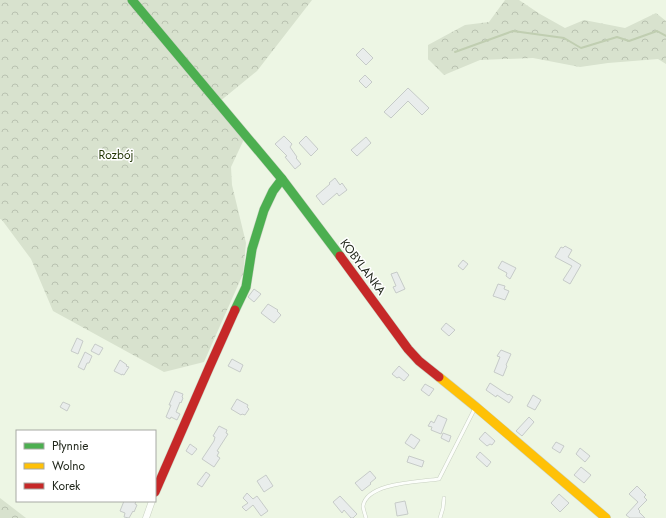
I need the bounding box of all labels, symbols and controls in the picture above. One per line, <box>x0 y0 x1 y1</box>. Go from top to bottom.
park label: Rozbój <box>98 146 134 164</box>
street label: KOBYLANKA <box>336 235 390 299</box>
legend <box>16 430 156 502</box>
text: Płynnie <box>52 437 89 455</box>
text: Wolno <box>52 457 86 475</box>
text: Korek <box>52 477 81 495</box>

